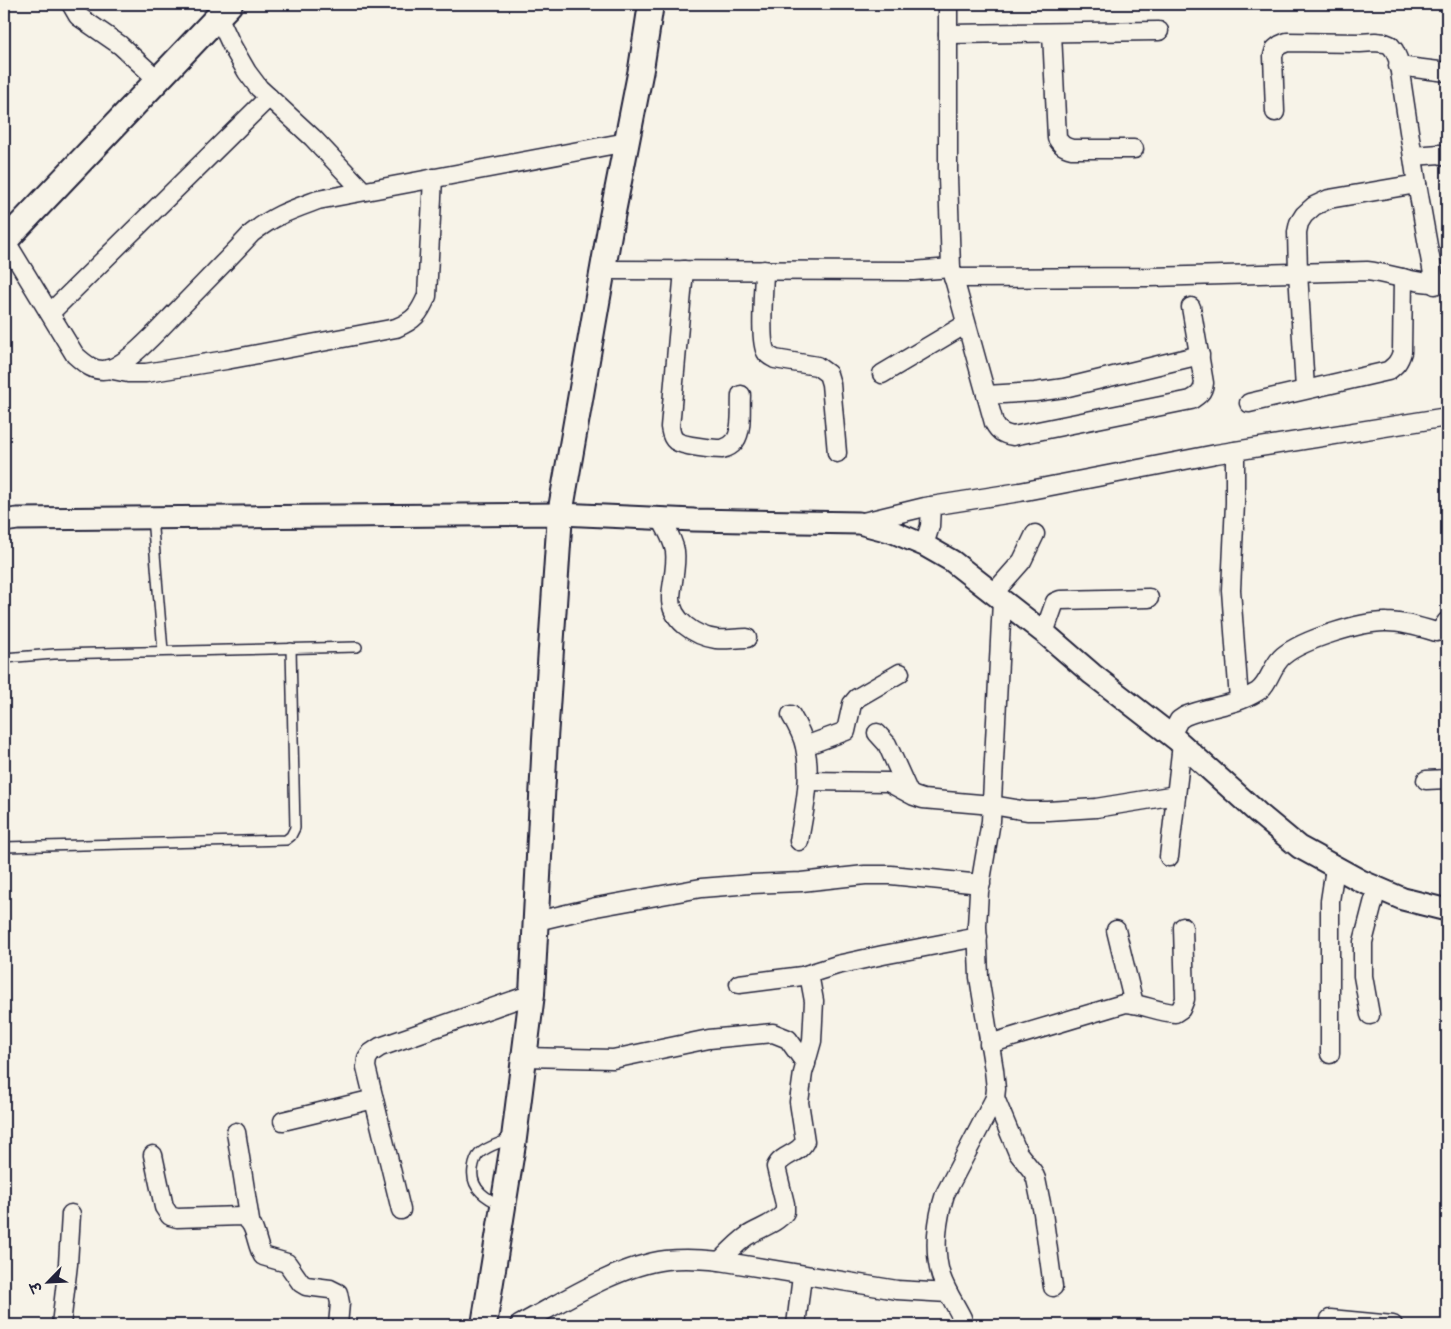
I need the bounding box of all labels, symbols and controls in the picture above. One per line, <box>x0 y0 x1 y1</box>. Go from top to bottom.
north arrow <box>22 1256 72 1306</box>
text: उ <box>24 1278 47 1297</box>

